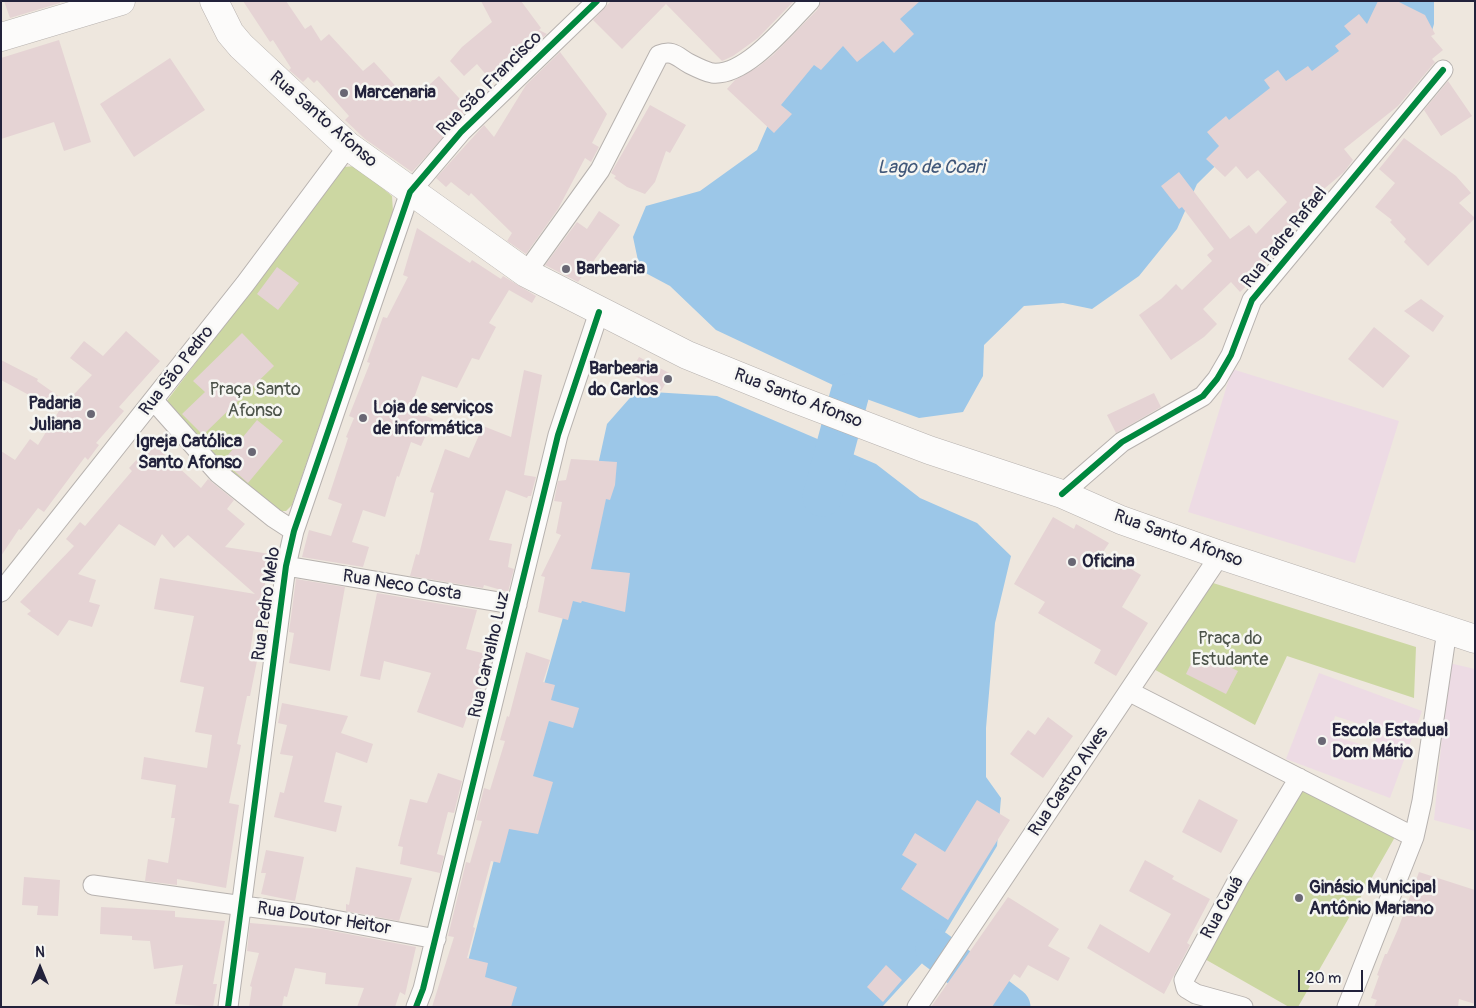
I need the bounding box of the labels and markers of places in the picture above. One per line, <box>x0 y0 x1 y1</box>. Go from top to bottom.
place label: Marcenaria <box>354 82 436 104</box>
marker: Marcenaria <box>338 87 350 99</box>
place label: Barbearia <box>576 258 645 280</box>
marker: Barbearia <box>560 263 572 275</box>
place label: Barbearia do Carlos <box>588 358 658 400</box>
marker: Barbearia do Carlos <box>662 373 674 385</box>
place label: Padaria Juliana <box>28 393 81 436</box>
place label: Loja de serviços de informática <box>373 397 493 439</box>
marker: Padaria Juliana <box>85 408 97 420</box>
marker: Loja de serviços de informática <box>357 412 369 424</box>
place label: Igreja Católica Santo Afonso <box>135 431 242 474</box>
marker: Igreja Católica Santo Afonso <box>246 446 258 458</box>
place label: Oficina <box>1082 551 1135 573</box>
marker: Oficina <box>1066 556 1078 568</box>
place label: Escola Estadual Dom Mário <box>1332 720 1448 762</box>
marker: Escola Estadual Dom Mário <box>1316 735 1328 747</box>
place label: Ginásio Municipal Antônio Mariano <box>1309 877 1436 920</box>
marker: Ginásio Municipal Antônio Mariano <box>1293 892 1305 904</box>

